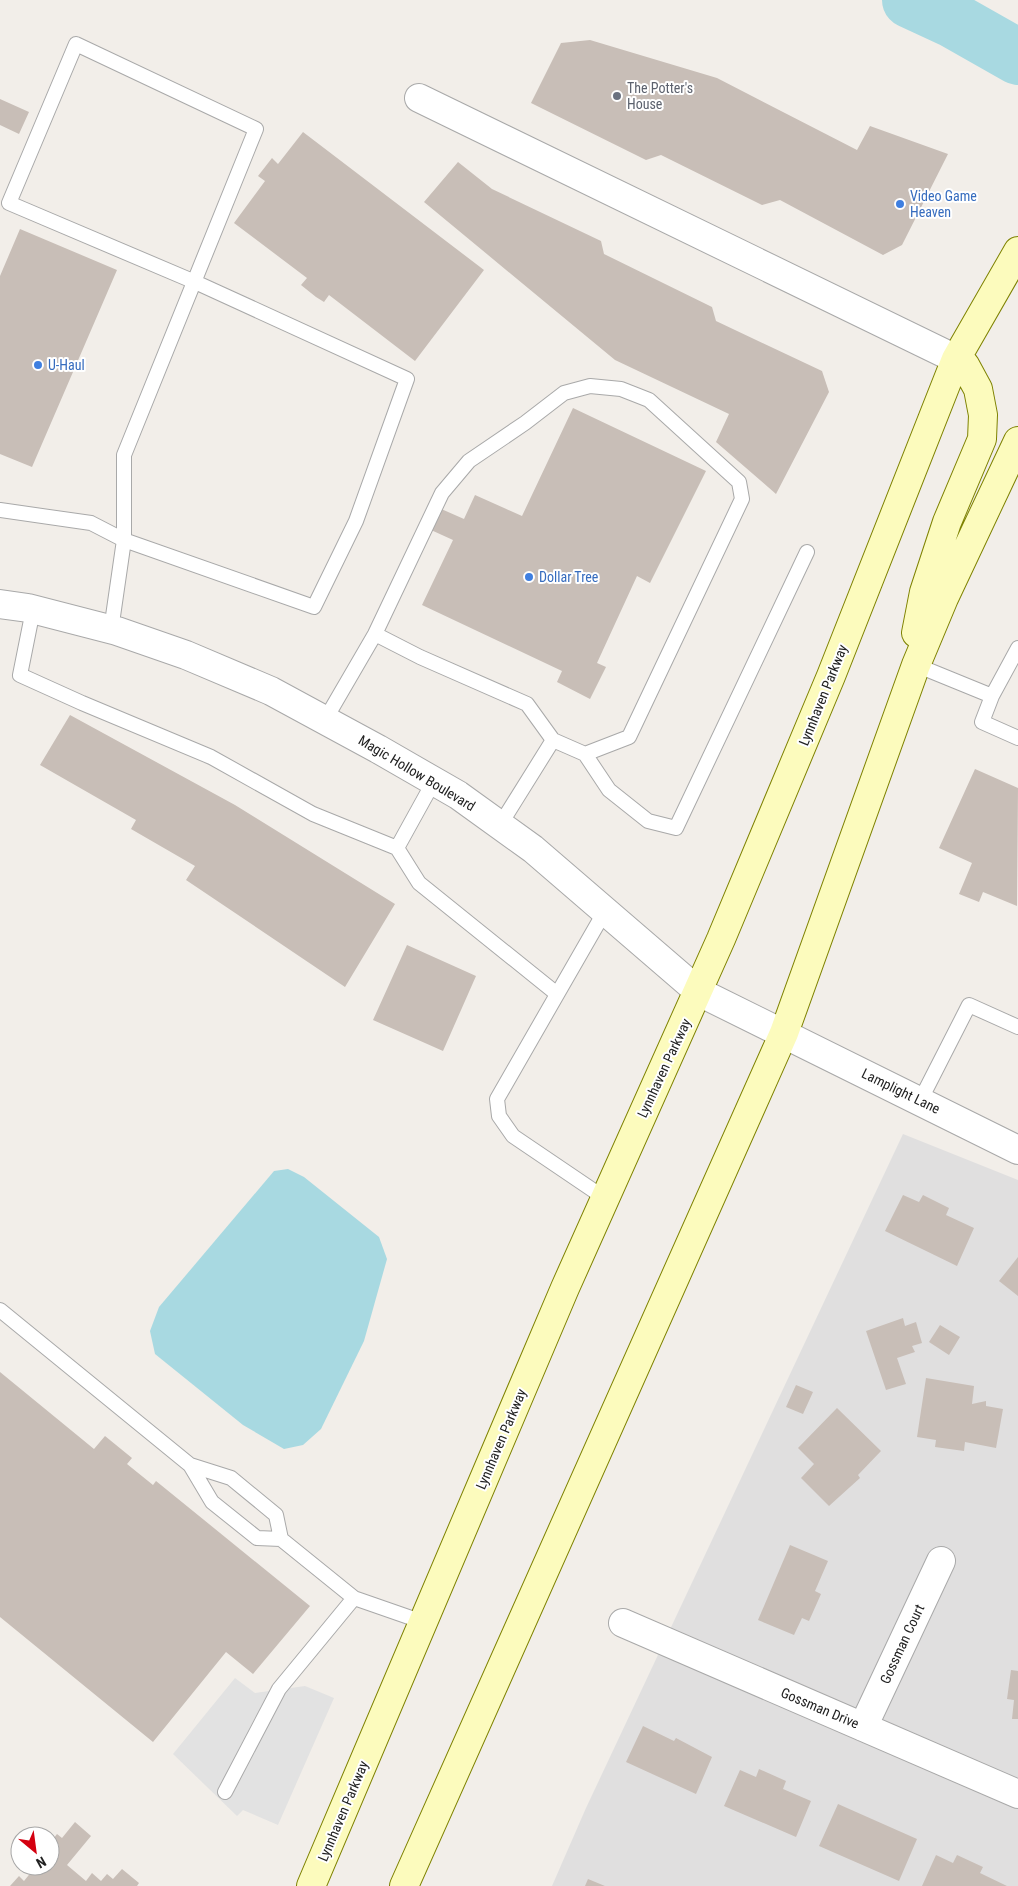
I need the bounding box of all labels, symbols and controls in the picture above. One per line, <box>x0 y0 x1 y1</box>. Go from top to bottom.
place label: The Potter's House <box>627 80 693 112</box>
marker: The Potter's House <box>611 90 623 102</box>
place label: Video Game Heaven <box>910 188 977 220</box>
marker: Video Game Heaven <box>894 198 906 210</box>
place label: U-Haul <box>48 357 85 373</box>
marker: U-Haul <box>32 359 44 371</box>
place label: Dollar Tree <box>539 569 599 585</box>
marker: Dollar Tree <box>523 571 535 583</box>
street label: Lynnhaven Parkway <box>795 642 851 748</box>
street label: Magic Hollow Boulevard <box>356 732 478 814</box>
street label: Lynnhaven Parkway <box>634 1016 694 1120</box>
street label: Lamplight Lane <box>859 1065 943 1117</box>
street label: Lynnhaven Parkway <box>473 1386 529 1492</box>
street label: Gossman Court <box>877 1602 927 1686</box>
street label: Gossman Drive <box>779 1684 862 1732</box>
street label: Lynnhaven Parkway <box>315 1758 371 1864</box>
north arrow <box>10 1826 60 1876</box>
text: N <box>34 1853 49 1871</box>

